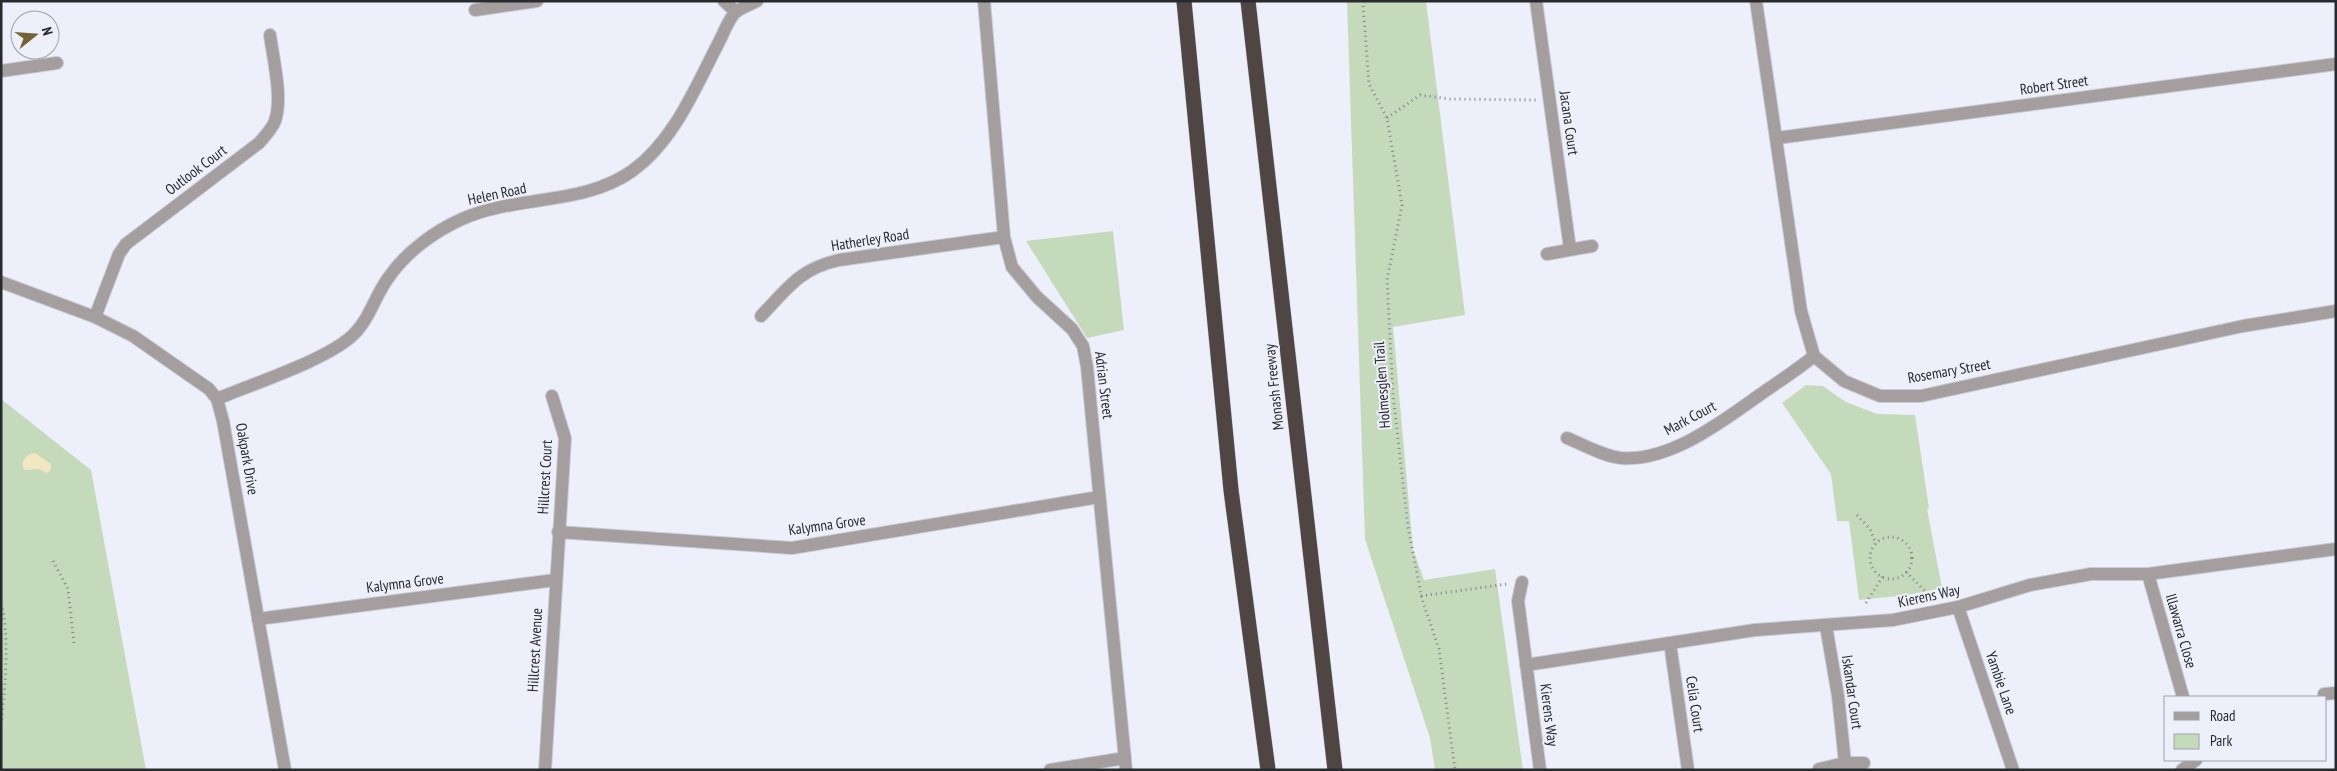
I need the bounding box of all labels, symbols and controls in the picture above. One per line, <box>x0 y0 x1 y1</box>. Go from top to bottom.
north arrow <box>10 10 60 60</box>
text: N <box>38 25 57 37</box>
street label: Robert Street <box>2019 70 2089 99</box>
street label: Jacana Court <box>1555 89 1583 156</box>
street label: Outlook Court <box>161 140 230 199</box>
street label: Helen Road <box>466 178 528 209</box>
street label: Hatherley Road <box>830 224 910 255</box>
street label: Holmesglen Trail <box>1369 341 1394 429</box>
street label: Monash Freeway <box>1260 343 1287 431</box>
street label: Adrian Street <box>1091 350 1118 420</box>
street label: Rosemary Street <box>1906 354 1992 387</box>
street label: Mark Court <box>1660 396 1719 439</box>
street label: Oakpark Drive <box>232 422 263 496</box>
street label: Hillcrest Court <box>533 439 556 515</box>
street label: Kalymna Grove <box>787 510 867 539</box>
street label: Kalymna Grove <box>365 568 445 597</box>
street label: Kierens Way <box>1896 580 1962 611</box>
street label: Illawarra Close <box>2162 591 2201 670</box>
street label: Hillcrest Avenue <box>523 608 546 692</box>
street label: Yambie Lane <box>1982 649 2021 717</box>
street label: Iskandar Court <box>1838 654 1867 730</box>
street label: Celia Court <box>1682 675 1709 733</box>
street label: Kierens Way <box>1536 683 1563 748</box>
legend <box>2164 696 2327 761</box>
text: Road <box>2210 706 2236 725</box>
text: Park <box>2210 731 2232 750</box>

